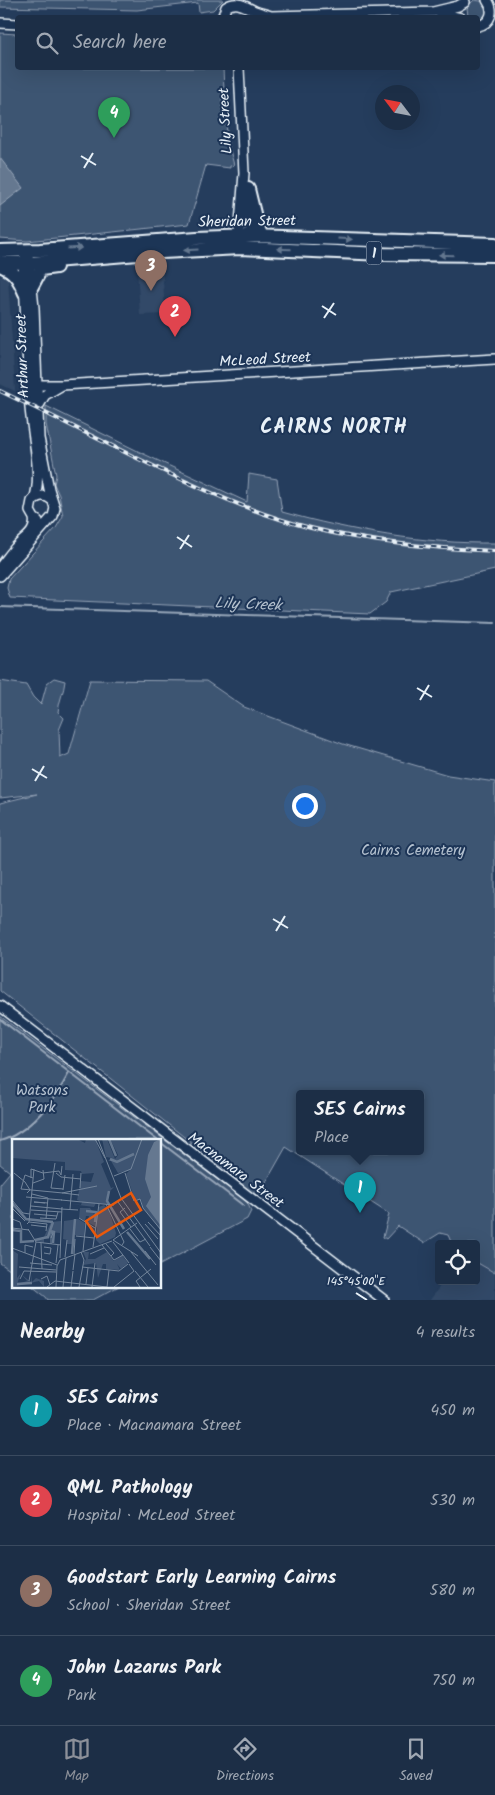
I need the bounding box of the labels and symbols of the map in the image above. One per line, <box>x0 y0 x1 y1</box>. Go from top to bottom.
north arrow <box>375 85 420 130</box>
street label: Lily Street <box>212 87 240 155</box>
pin: 4 <box>98 97 130 138</box>
street label: Sheridan Street <box>198 209 296 235</box>
one-way arrow <box>338 235 354 243</box>
road number: 1 <box>366 242 382 264</box>
one-way arrow <box>67 243 83 251</box>
one-way arrow <box>276 245 292 253</box>
one-way arrow <box>183 247 199 255</box>
pin: 3 <box>135 250 167 291</box>
one-way arrow <box>438 251 454 259</box>
pin: 2 <box>159 296 191 337</box>
street label: Arthur Street <box>10 313 36 398</box>
street label: McLeod Street <box>219 346 312 374</box>
district label: CAIRNS NORTH <box>260 412 408 444</box>
water label: Lily Creek <box>214 591 284 618</box>
your location <box>292 793 318 819</box>
park label: Cairns Cemetery <box>361 839 466 863</box>
park label: Watsons Park <box>16 1079 69 1120</box>
street label: Macnamara Street <box>182 1126 289 1215</box>
inset map <box>12 1139 161 1288</box>
pin: 1 <box>344 1172 376 1213</box>
text: 145°45'00"E <box>327 1272 386 1291</box>

